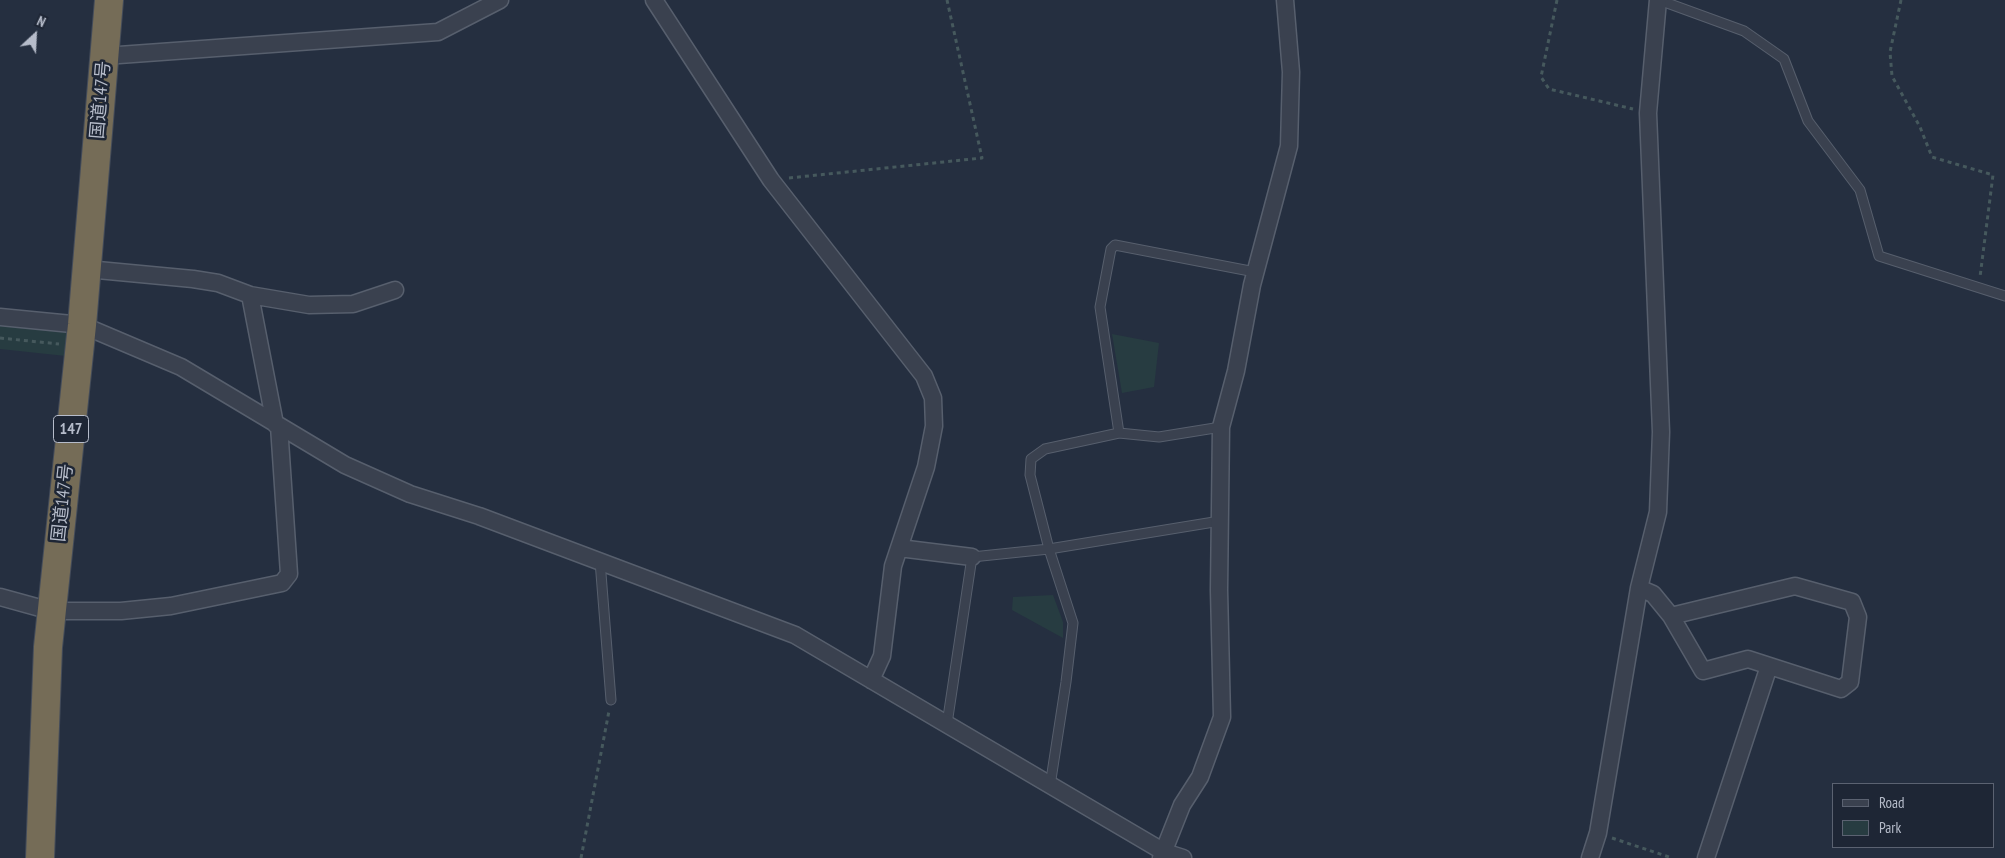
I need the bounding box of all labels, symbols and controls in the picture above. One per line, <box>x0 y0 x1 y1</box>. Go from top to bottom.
north arrow <box>10 10 60 60</box>
text: N <box>34 12 49 31</box>
street label: 国道147号 <box>87 60 115 140</box>
road number: 147 <box>54 416 88 442</box>
street label: 国道147号 <box>48 463 78 543</box>
legend <box>1832 783 1995 848</box>
text: Road <box>1879 793 1905 812</box>
text: Park <box>1879 818 1901 837</box>

